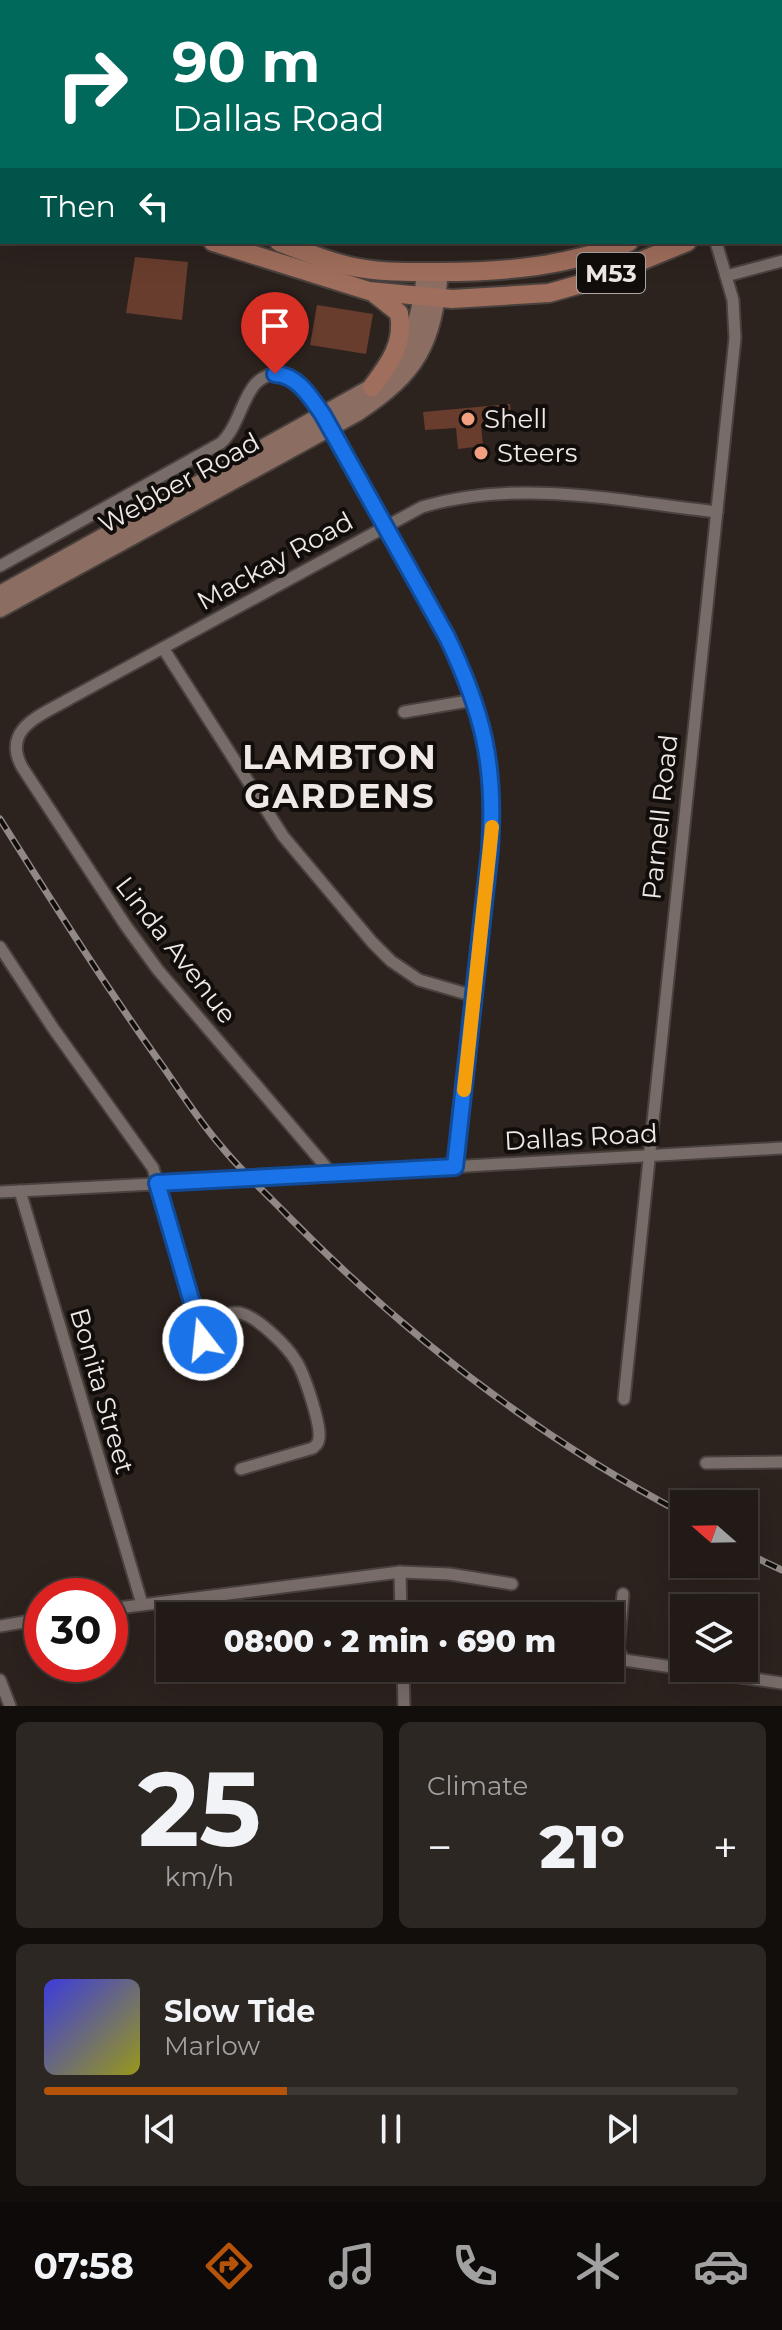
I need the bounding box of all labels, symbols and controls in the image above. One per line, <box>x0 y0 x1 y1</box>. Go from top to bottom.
text: 90 m <box>172 28 320 96</box>
icon: right <box>40 32 144 136</box>
text: Dallas Road <box>172 96 385 140</box>
icon: left <box>132 184 176 228</box>
text: Then <box>40 188 116 225</box>
road number: M53 <box>577 253 645 293</box>
pin <box>241 292 309 374</box>
icon: arrive <box>253 304 297 348</box>
place label: Shell <box>484 403 547 435</box>
marker: Shell <box>459 410 477 428</box>
street label: Webber Road <box>93 426 265 540</box>
place label: Steers <box>497 437 578 469</box>
marker: Steers <box>472 444 490 462</box>
street label: Mackay Road <box>191 505 359 617</box>
street label: Parnell Road <box>635 733 685 901</box>
district label: LAMBTON GARDENS <box>242 736 438 817</box>
street label: Linda Avenue <box>109 870 243 1030</box>
street label: Dallas Road <box>503 1117 659 1157</box>
position arrow <box>161 1298 245 1382</box>
street label: Bonita Street <box>63 1304 141 1478</box>
north arrow <box>670 1490 758 1578</box>
map controls <box>670 1490 758 1682</box>
speed limit sign: 30 <box>24 1578 128 1682</box>
button: layers <box>670 1594 758 1682</box>
text: 08:00 · 2 min · 690 m <box>224 1623 556 1660</box>
text: 25 <box>138 1745 261 1872</box>
text: Climate <box>427 1770 528 1802</box>
text: 21° <box>540 1810 625 1883</box>
text: − <box>427 1820 452 1874</box>
text: + <box>713 1820 738 1874</box>
text: km/h <box>165 1861 234 1893</box>
text: Slow Tide <box>164 1993 315 2030</box>
text: Marlow <box>164 2030 260 2062</box>
icon: previous <box>138 2107 182 2151</box>
icon: pause <box>369 2107 413 2151</box>
icon: next <box>600 2107 644 2151</box>
icon: directions <box>201 2238 257 2294</box>
icon: music <box>324 2238 380 2294</box>
icon: phone <box>447 2238 503 2294</box>
icon: climate <box>570 2238 626 2294</box>
icon: car <box>693 2238 749 2294</box>
text: 07:58 <box>33 2244 134 2288</box>

